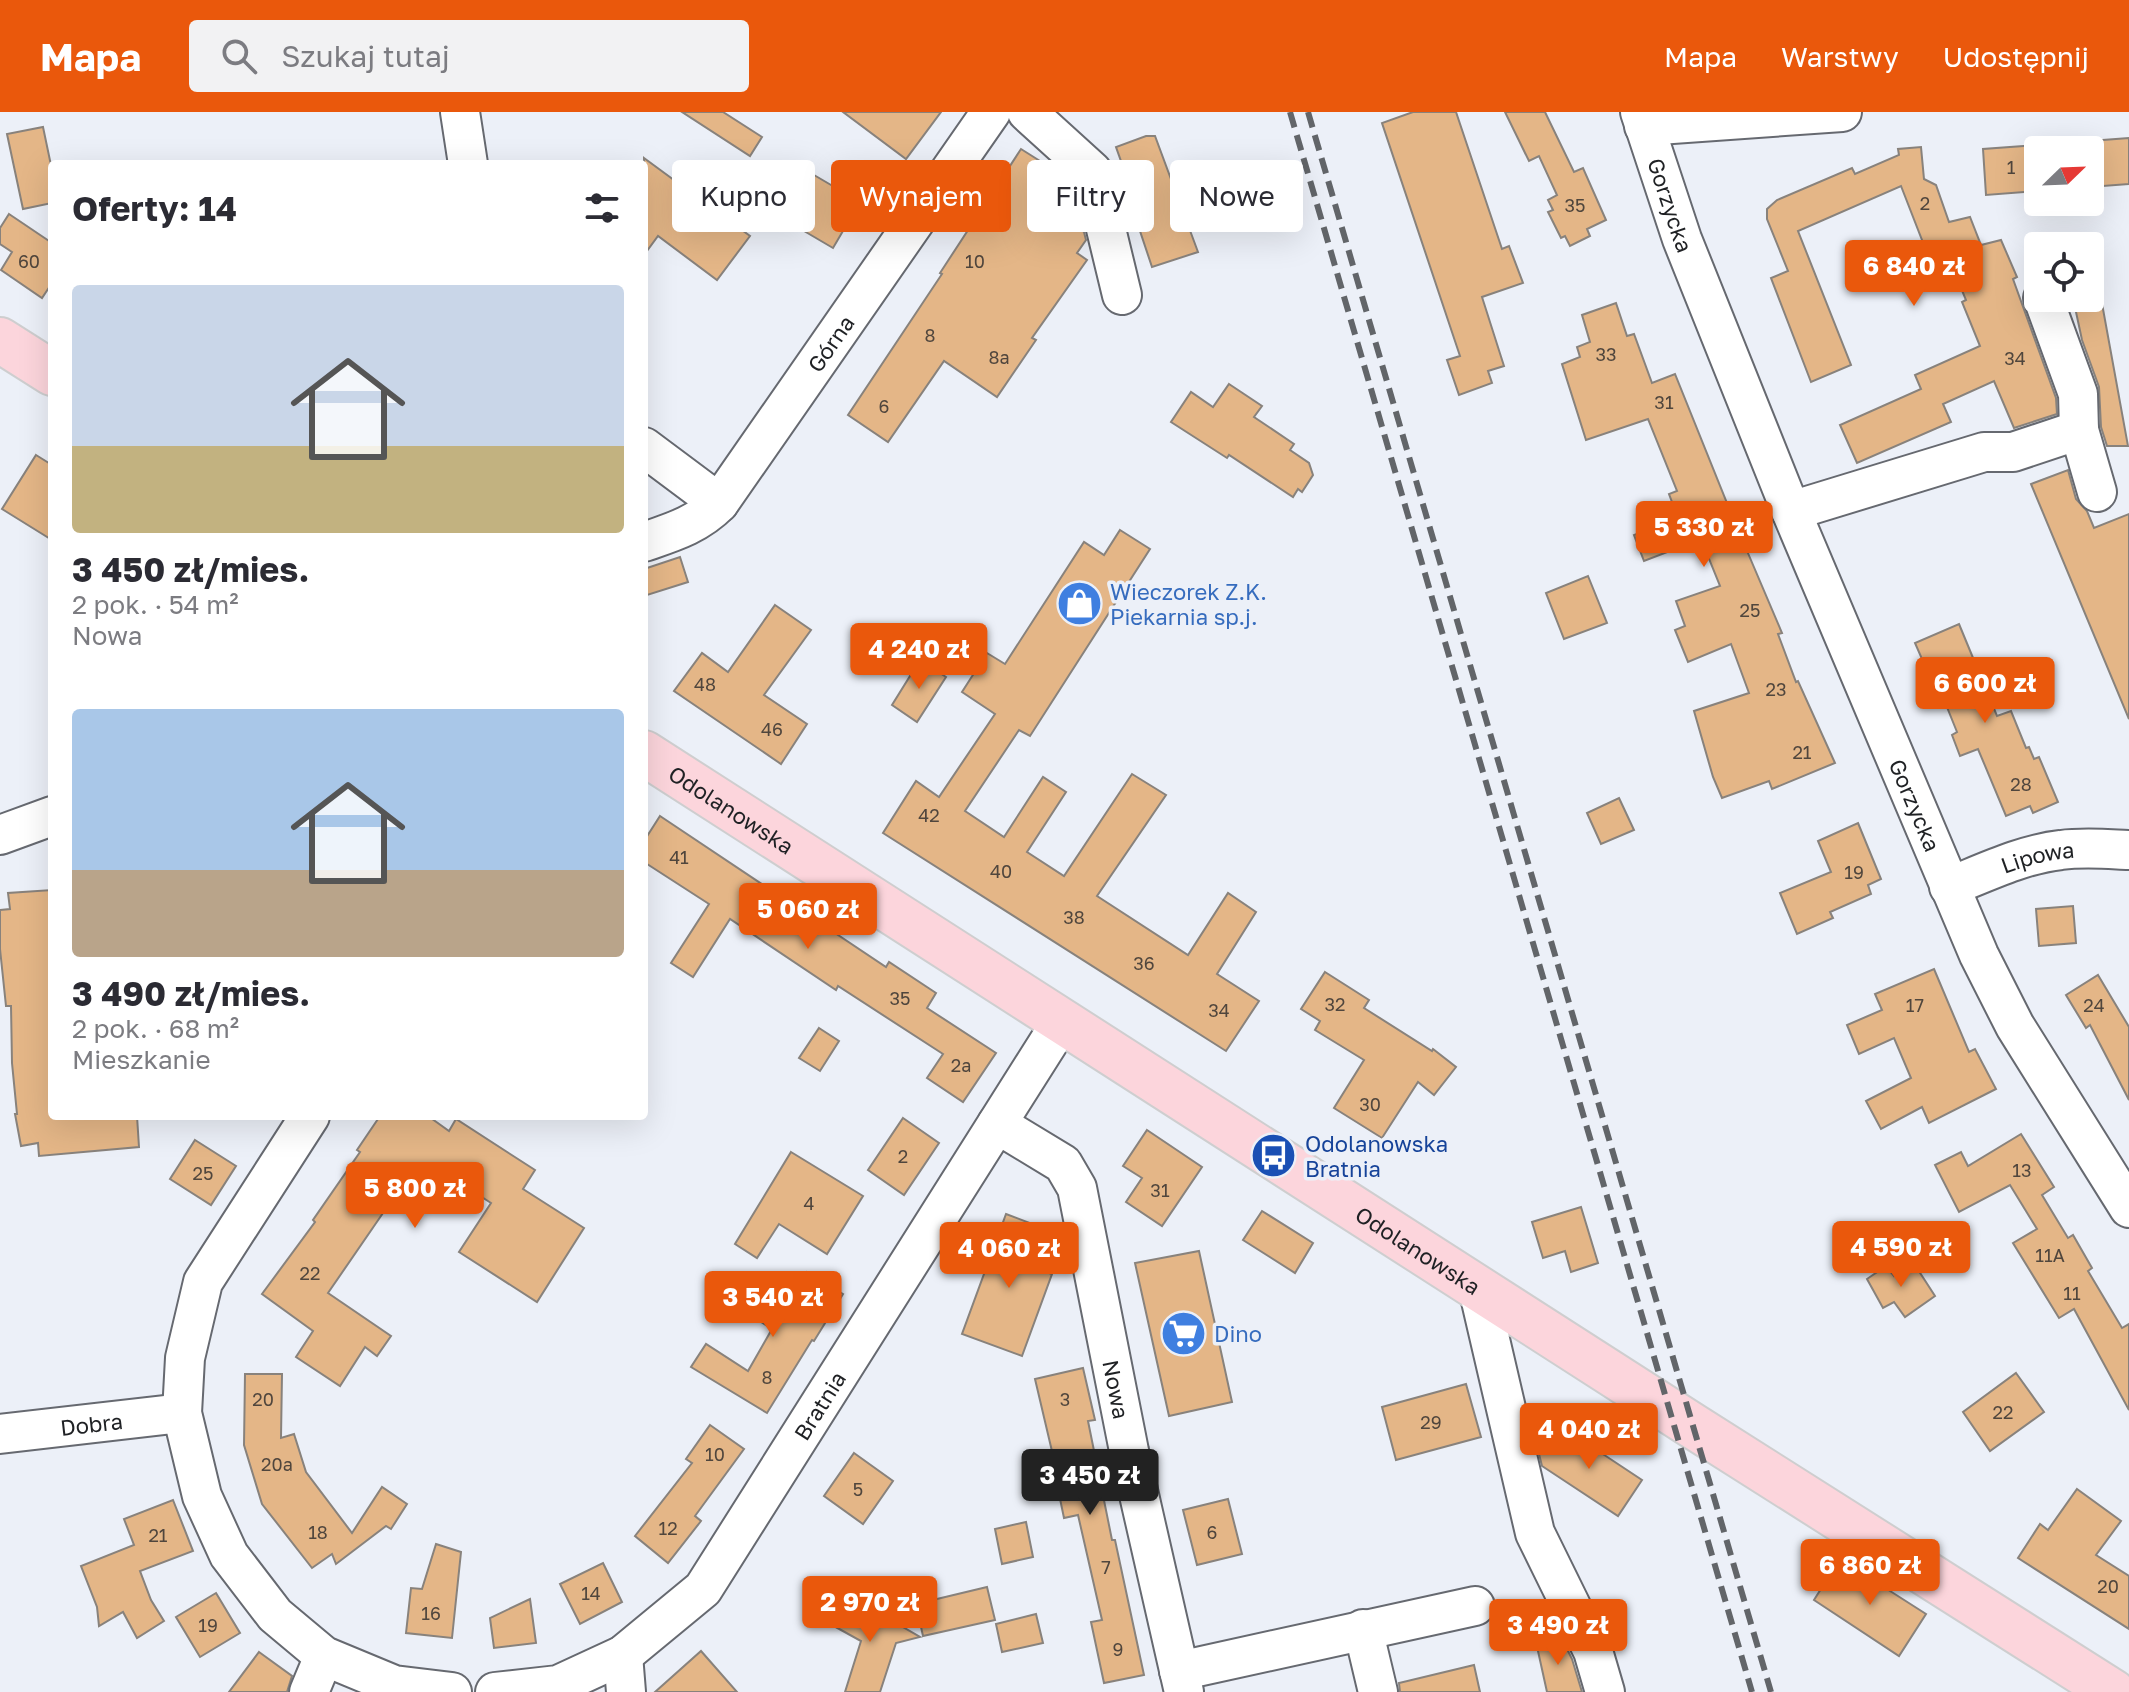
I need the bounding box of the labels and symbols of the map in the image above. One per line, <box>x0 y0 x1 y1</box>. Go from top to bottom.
north arrow <box>2024 136 2104 216</box>
street label: Gorzycka <box>1643 155 1699 256</box>
house number: 1 <box>2007 156 2016 178</box>
house number: 2 <box>1920 192 1930 214</box>
house number: 35 <box>1565 194 1585 216</box>
pin: 6 840 zł <box>1831 240 1997 308</box>
house number: 60 <box>18 250 40 272</box>
house number: 10 <box>965 250 985 272</box>
street label: Górna <box>801 310 859 377</box>
house number: 8 <box>925 324 935 346</box>
house number: 33 <box>1595 343 1617 365</box>
house number: 8a <box>988 346 1010 368</box>
house number: 34 <box>2004 347 2026 369</box>
house number: 31 <box>1654 391 1674 413</box>
house number: 6 <box>879 395 889 417</box>
pin: 5 330 zł <box>1621 501 1787 569</box>
place label: Wieczorek Z.K. Piekarnia sp.j. <box>1110 578 1267 630</box>
shop icon: Wieczorek Z.K. Piekarnia sp.j. <box>1055 580 1103 628</box>
house number: 25 <box>1740 599 1760 621</box>
pin: 4 240 zł <box>836 623 1002 691</box>
pin: 6 600 zł <box>1902 657 2068 725</box>
house number: 48 <box>694 673 716 695</box>
house number: 23 <box>1766 678 1786 700</box>
house number: 46 <box>761 718 783 740</box>
house number: 21 <box>1792 741 1812 763</box>
street label: Gorzycka <box>1884 755 1947 855</box>
street label: Odolanowska <box>664 759 799 859</box>
house number: 28 <box>2010 773 2032 795</box>
house number: 42 <box>918 804 940 826</box>
street label: Lipowa <box>1997 835 2075 878</box>
house number: 41 <box>669 846 689 868</box>
house number: 40 <box>990 860 1012 882</box>
house number: 19 <box>1844 861 1864 883</box>
pin: 5 060 zł <box>725 883 891 951</box>
house number: 38 <box>1063 906 1085 928</box>
house number: 36 <box>1133 952 1155 974</box>
house number: 35 <box>890 987 910 1009</box>
house number: 32 <box>1325 993 1345 1015</box>
house number: 17 <box>1906 994 1924 1016</box>
house number: 24 <box>2083 994 2105 1016</box>
house number: 34 <box>1208 999 1230 1021</box>
house number: 2a <box>951 1054 971 1076</box>
house number: 30 <box>1359 1093 1381 1115</box>
place label: Odolanowska Bratnia <box>1305 1130 1448 1182</box>
bus stop icon: Odolanowska Bratnia <box>1250 1132 1298 1180</box>
house number: 2 <box>898 1145 908 1167</box>
house number: 13 <box>2012 1159 2032 1181</box>
house number: 25 <box>193 1162 213 1184</box>
pin: 5 800 zł <box>332 1162 498 1230</box>
house number: 31 <box>1150 1179 1170 1201</box>
house number: 4 <box>804 1192 815 1214</box>
street label: Odolanowska <box>1351 1200 1486 1300</box>
pin: 4 590 zł <box>1818 1221 1984 1289</box>
pin: 4 060 zł <box>926 1222 1092 1290</box>
house number: 11A <box>2035 1244 2065 1266</box>
house number: 22 <box>300 1262 320 1284</box>
pin: 3 540 zł <box>690 1271 856 1339</box>
house number: 11 <box>2063 1282 2081 1304</box>
supermarket icon: Dino <box>1159 1309 1207 1357</box>
place label: Dino <box>1214 1320 1262 1347</box>
street label: Nowa <box>1098 1357 1136 1421</box>
house number: 8 <box>762 1366 772 1388</box>
street label: Bratnia <box>787 1366 851 1445</box>
house number: 20 <box>252 1388 274 1410</box>
house number: 3 <box>1060 1388 1070 1410</box>
house number: 22 <box>1993 1401 2013 1423</box>
pin: 4 040 zł <box>1506 1403 1672 1471</box>
street label: Dobra <box>59 1406 124 1440</box>
house number: 29 <box>1420 1411 1442 1433</box>
house number: 10 <box>705 1443 725 1465</box>
pin: 3 450 zł <box>1007 1449 1173 1517</box>
house number: 20a <box>261 1453 293 1475</box>
house number: 5 <box>853 1478 863 1500</box>
house number: 12 <box>658 1517 678 1539</box>
house number: 18 <box>308 1521 328 1543</box>
house number: 6 <box>1207 1521 1217 1543</box>
house number: 21 <box>148 1524 168 1546</box>
pin: 6 860 zł <box>1787 1539 1953 1607</box>
house number: 7 <box>1101 1556 1111 1578</box>
house number: 20 <box>2097 1575 2119 1597</box>
pin: 2 970 zł <box>787 1576 953 1644</box>
house number: 14 <box>581 1582 601 1604</box>
pin: 3 490 zł <box>1475 1599 1641 1667</box>
house number: 16 <box>421 1602 441 1624</box>
house number: 19 <box>198 1614 218 1636</box>
house number: 9 <box>1113 1638 1123 1660</box>

